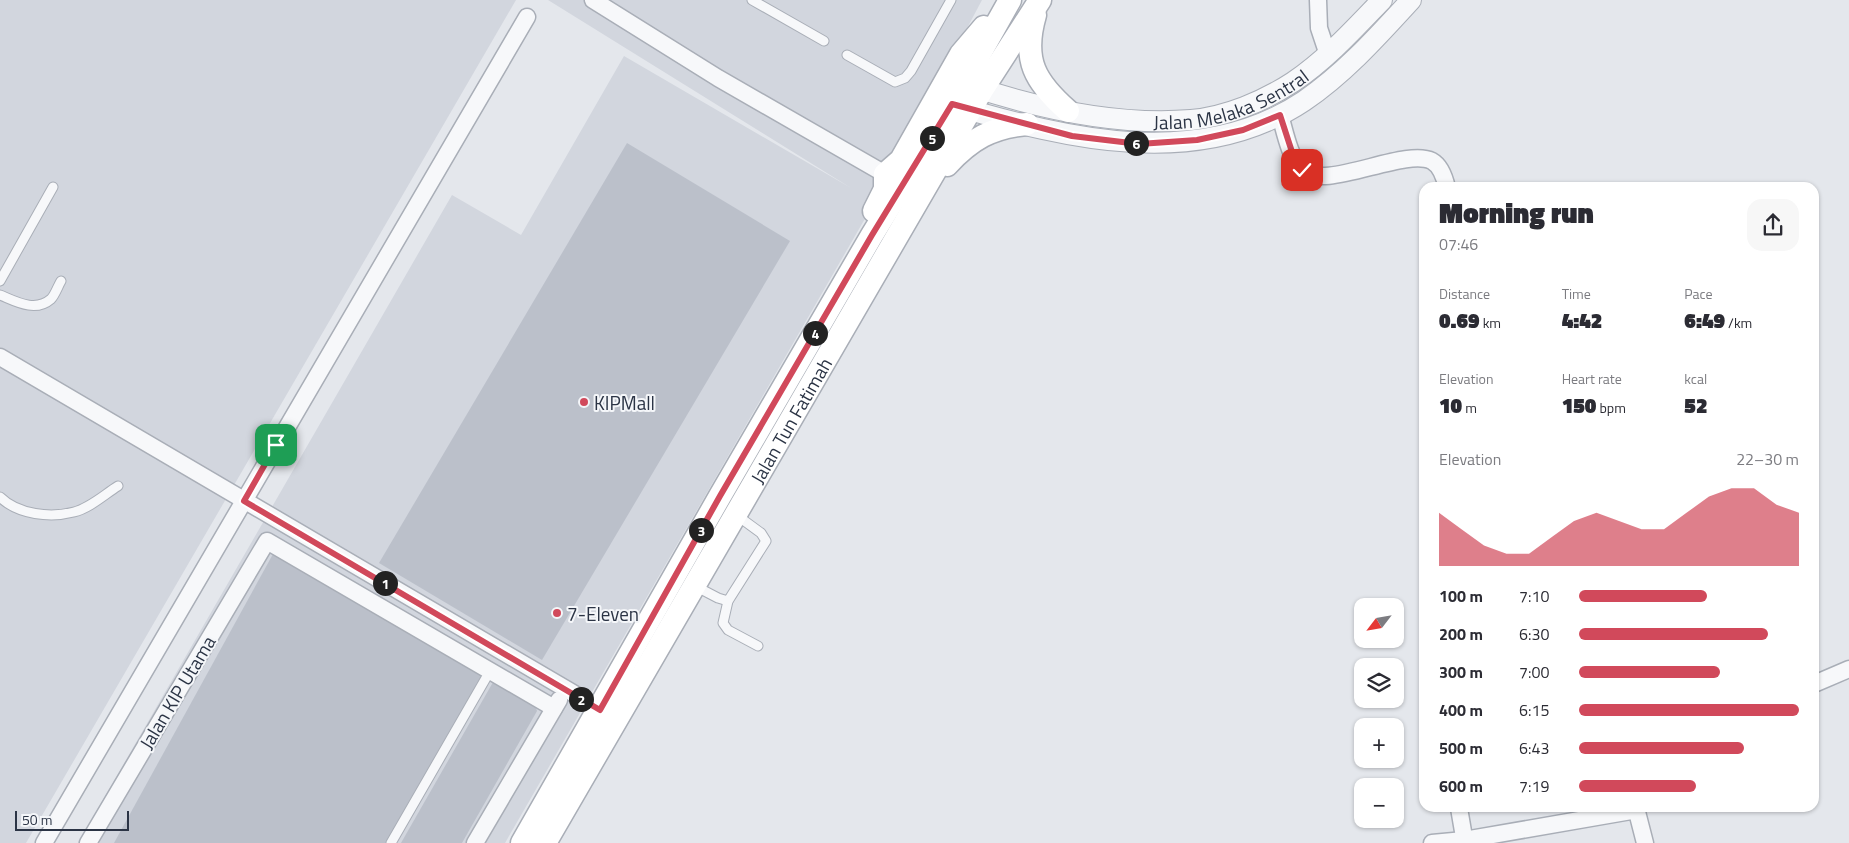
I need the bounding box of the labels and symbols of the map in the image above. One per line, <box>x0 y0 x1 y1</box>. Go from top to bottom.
street label: Jalan Melaka Sentral <box>1153 61 1314 136</box>
pin: 5 <box>920 126 944 150</box>
pin: 6 <box>1124 130 1148 156</box>
pin <box>1281 149 1323 191</box>
pin: 4 <box>802 320 828 346</box>
street label: Jalan Tun Fatimah <box>742 352 839 489</box>
place label: KIPMall <box>594 388 655 417</box>
marker: KIPMall <box>578 396 590 408</box>
pin <box>255 424 297 466</box>
pin: 3 <box>688 518 714 542</box>
pin: 1 <box>372 570 398 596</box>
north arrow <box>1354 598 1404 648</box>
place label: 7-Eleven <box>567 599 639 628</box>
marker: 7-Eleven <box>551 607 563 619</box>
street label: Jalan KIP Utama <box>132 629 223 754</box>
pin: 2 <box>568 686 594 712</box>
scale bar <box>15 808 129 831</box>

